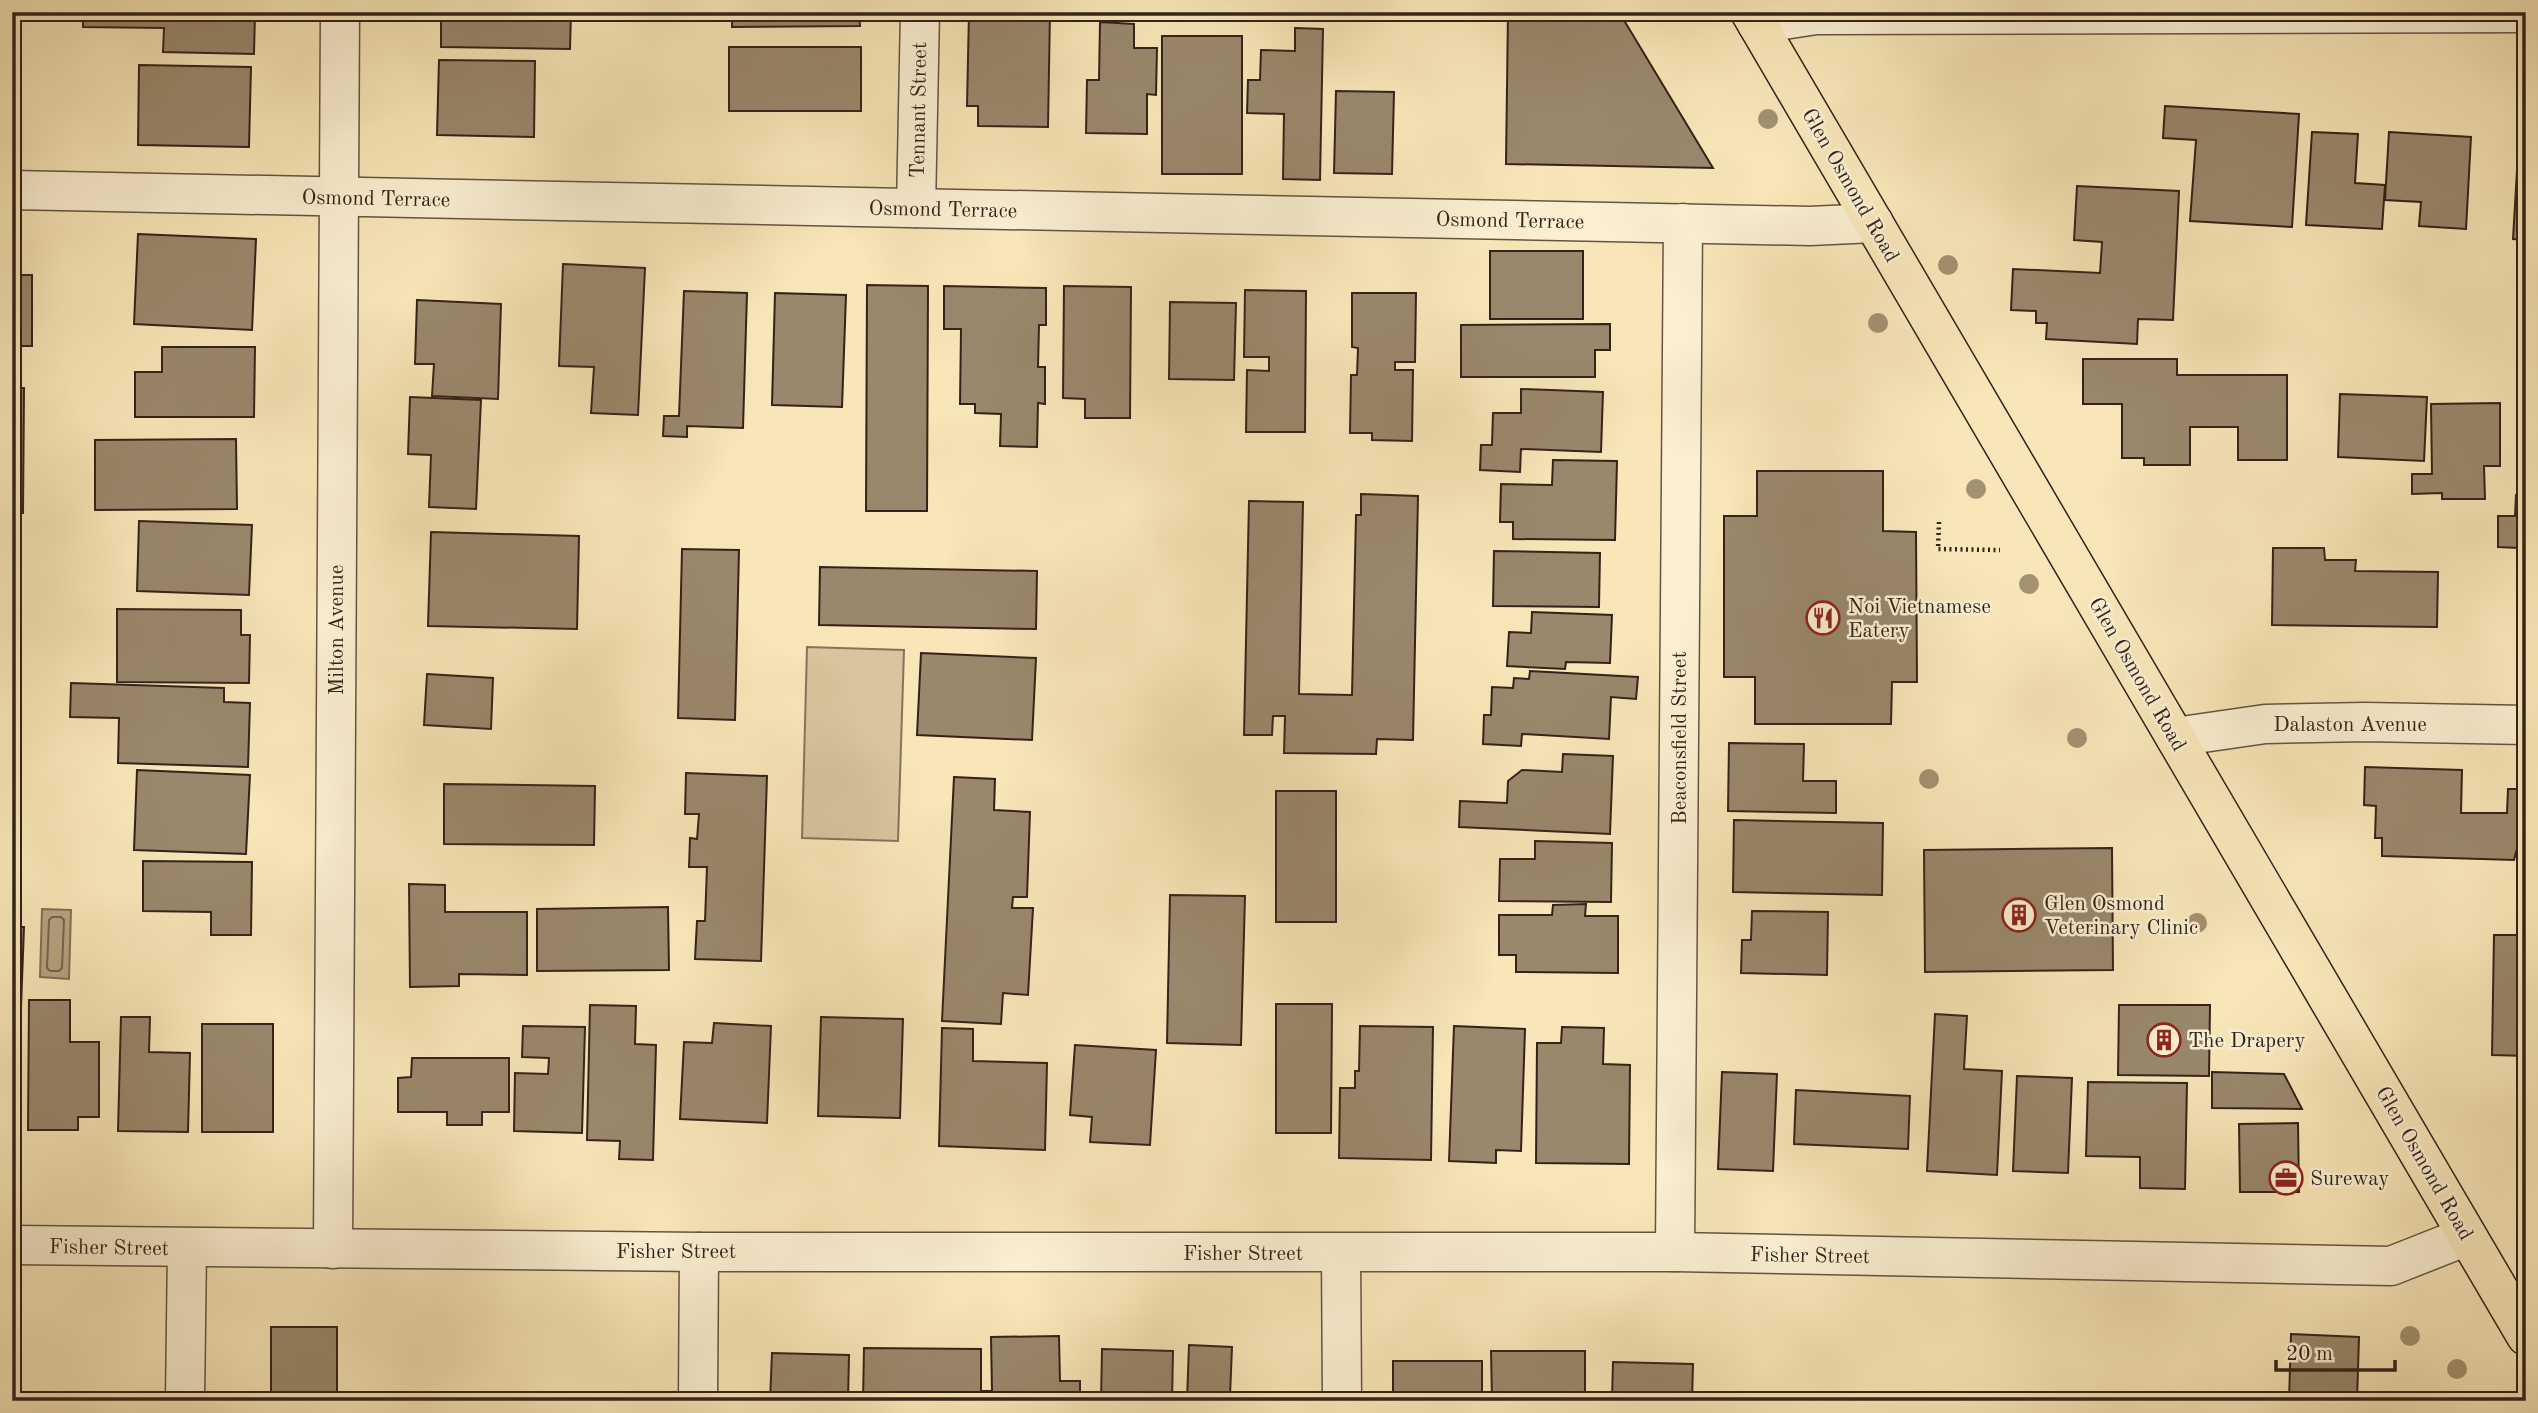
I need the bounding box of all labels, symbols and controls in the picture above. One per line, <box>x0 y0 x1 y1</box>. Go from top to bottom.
street label: Tennant Street <box>908 42 931 178</box>
street label: Glen Osmond Road <box>1797 105 1902 266</box>
street label: Osmond Terrace <box>301 188 451 211</box>
street label: Osmond Terrace <box>868 199 1018 222</box>
street label: Osmond Terrace <box>1435 210 1585 233</box>
street label: Milton Avenue <box>327 565 348 695</box>
street label: Glen Osmond Road <box>2084 594 2189 755</box>
place label: Noi Vietnamese Eatery <box>1848 597 1991 642</box>
restaurant icon: Noi Vietnamese Eatery <box>1804 599 1842 637</box>
street label: Beaconsfield Street <box>1670 651 1691 825</box>
street label: Dalaston Avenue <box>2273 715 2427 736</box>
place label: Glen Osmond Veterinary Clinic <box>2044 894 2198 939</box>
building icon: Glen Osmond Veterinary Clinic <box>2000 896 2038 934</box>
building icon: The Drapery <box>2145 1021 2183 1059</box>
place label: The Drapery <box>2188 1031 2306 1052</box>
street label: Glen Osmond Road <box>2371 1083 2476 1244</box>
office icon: Sureway <box>2267 1159 2305 1197</box>
place label: Sureway <box>2310 1169 2389 1190</box>
street label: Fisher Street <box>49 1237 169 1260</box>
street label: Fisher Street <box>616 1242 736 1263</box>
street label: Fisher Street <box>1183 1244 1303 1265</box>
street label: Fisher Street <box>1750 1245 1870 1268</box>
scale bar <box>2276 1329 2394 1373</box>
text: 20 m <box>2286 1344 2333 1365</box>

